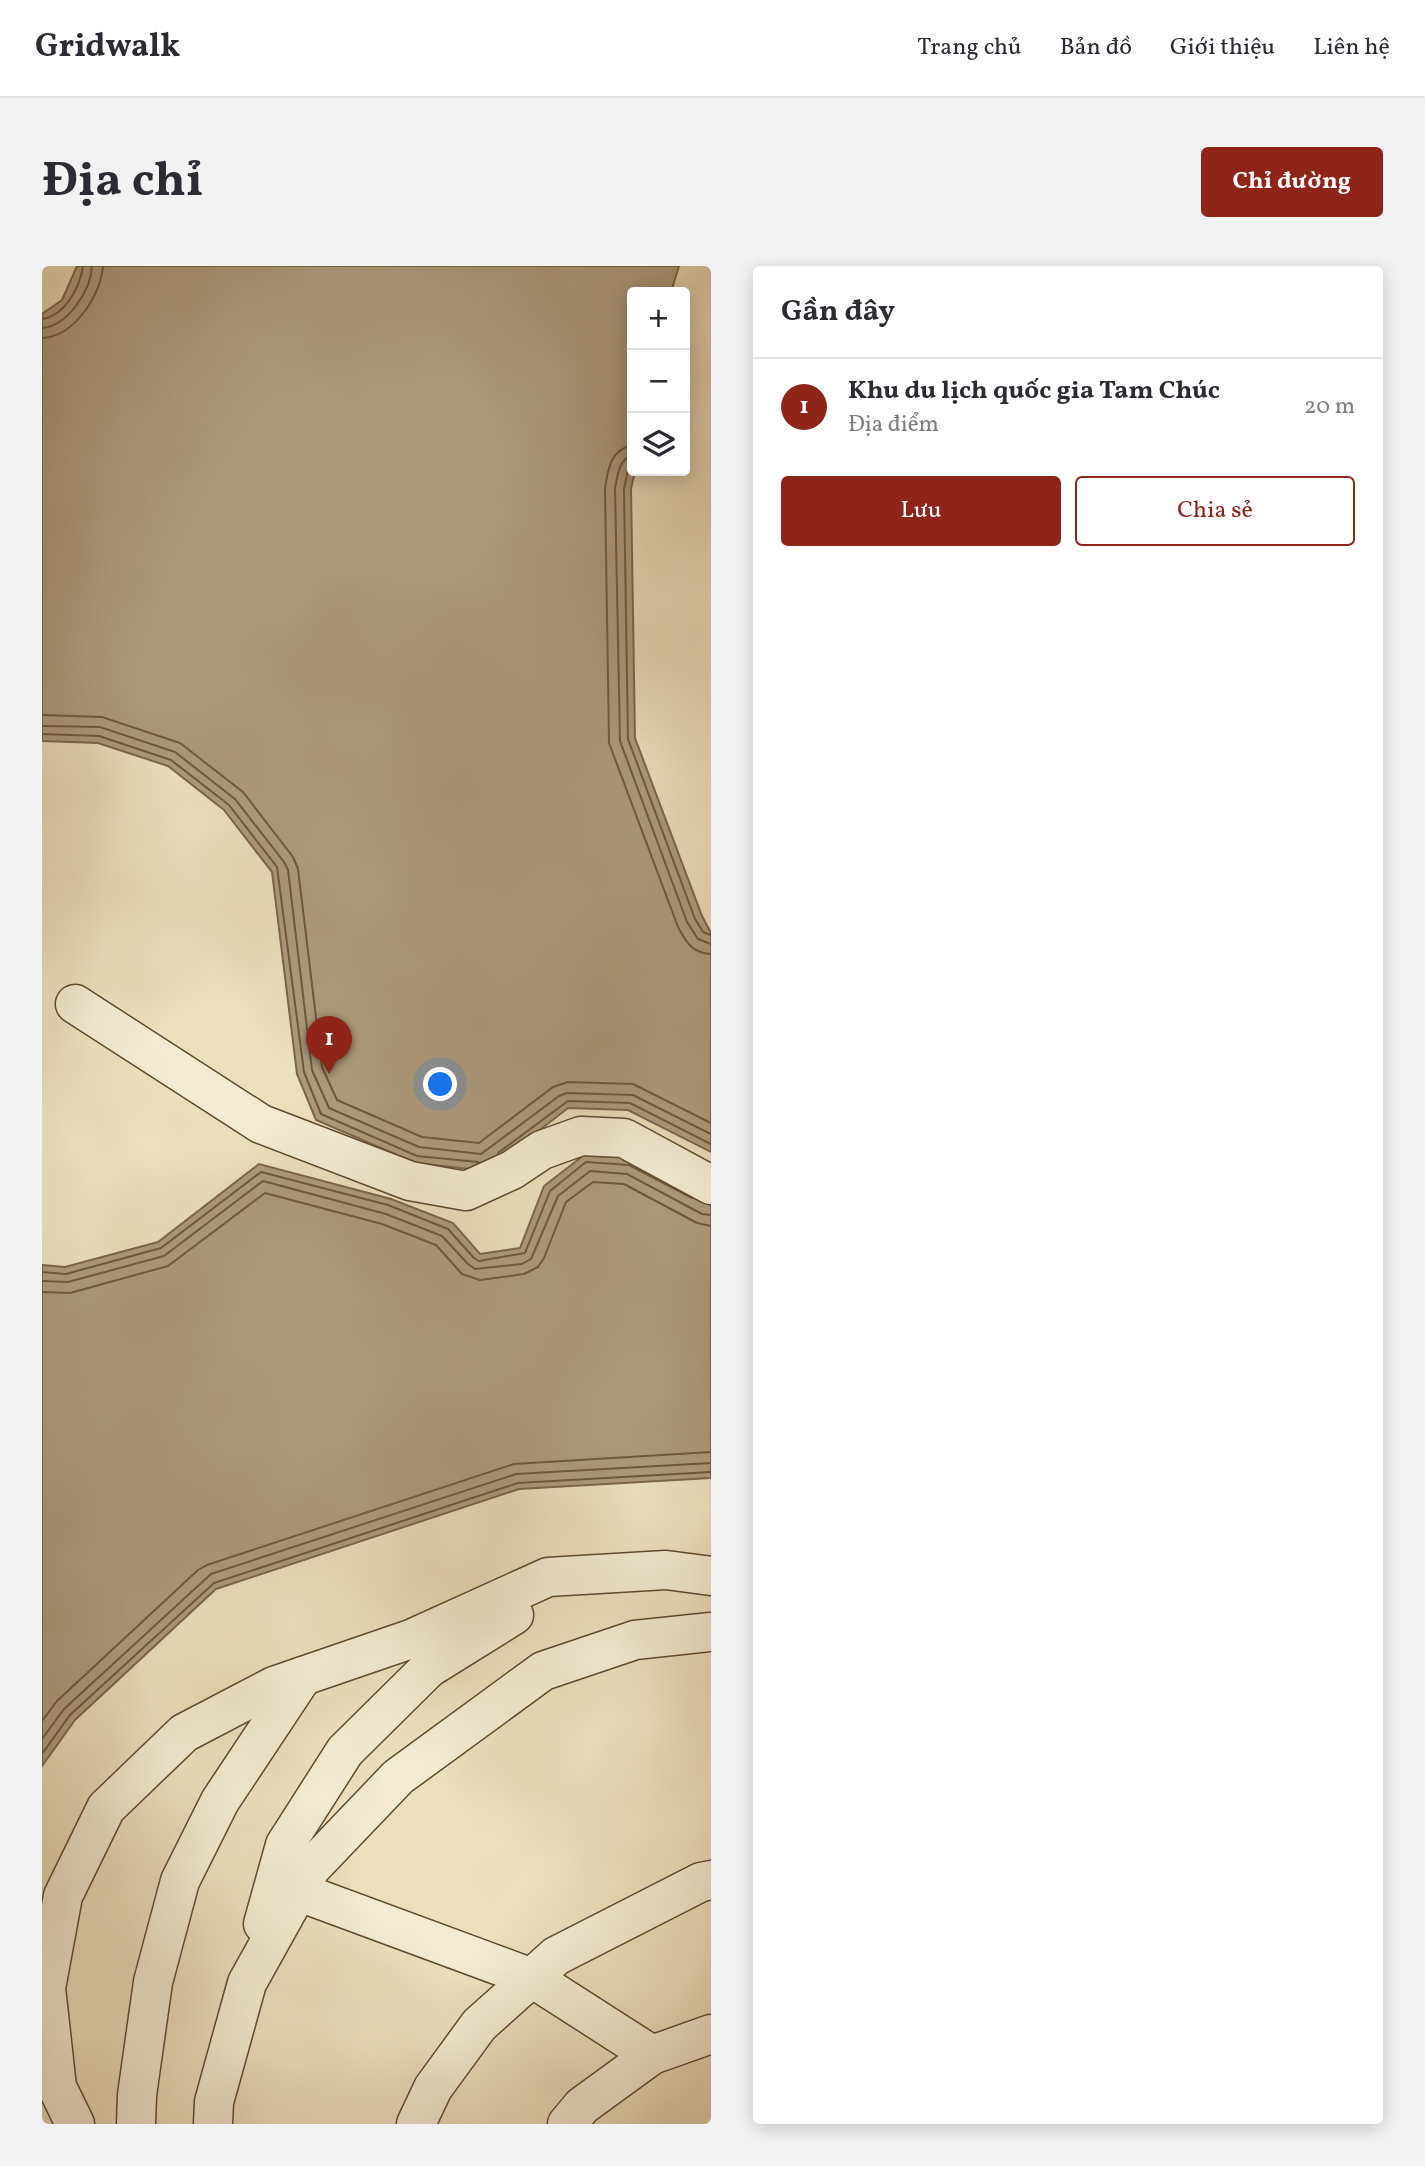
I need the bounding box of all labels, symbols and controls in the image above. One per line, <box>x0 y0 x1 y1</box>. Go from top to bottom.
text: Gridwalk <box>35 25 180 71</box>
text: Trang chủ <box>917 31 1022 65</box>
text: Bản đồ <box>1060 31 1132 65</box>
text: Giới thiệu <box>1170 31 1275 65</box>
text: Liên hệ <box>1313 31 1390 65</box>
button: Chỉ đường <box>1201 147 1383 217</box>
text: Địa chỉ <box>42 148 203 217</box>
map controls <box>627 287 690 476</box>
button: + <box>627 287 690 350</box>
text: Gần đây <box>781 291 895 333</box>
button: − <box>627 350 690 413</box>
text: Khu du lịch quốc gia Tam Chúc <box>848 373 1220 409</box>
text: 1 <box>799 391 809 423</box>
text: 20 m <box>1304 391 1355 423</box>
text: Địa điểm <box>848 409 939 441</box>
button: layers <box>627 413 690 476</box>
button: Lưu <box>781 476 1061 546</box>
button: Chia sẻ <box>1075 476 1355 546</box>
pin: 1 <box>306 1016 352 1074</box>
your location <box>423 1067 457 1101</box>

